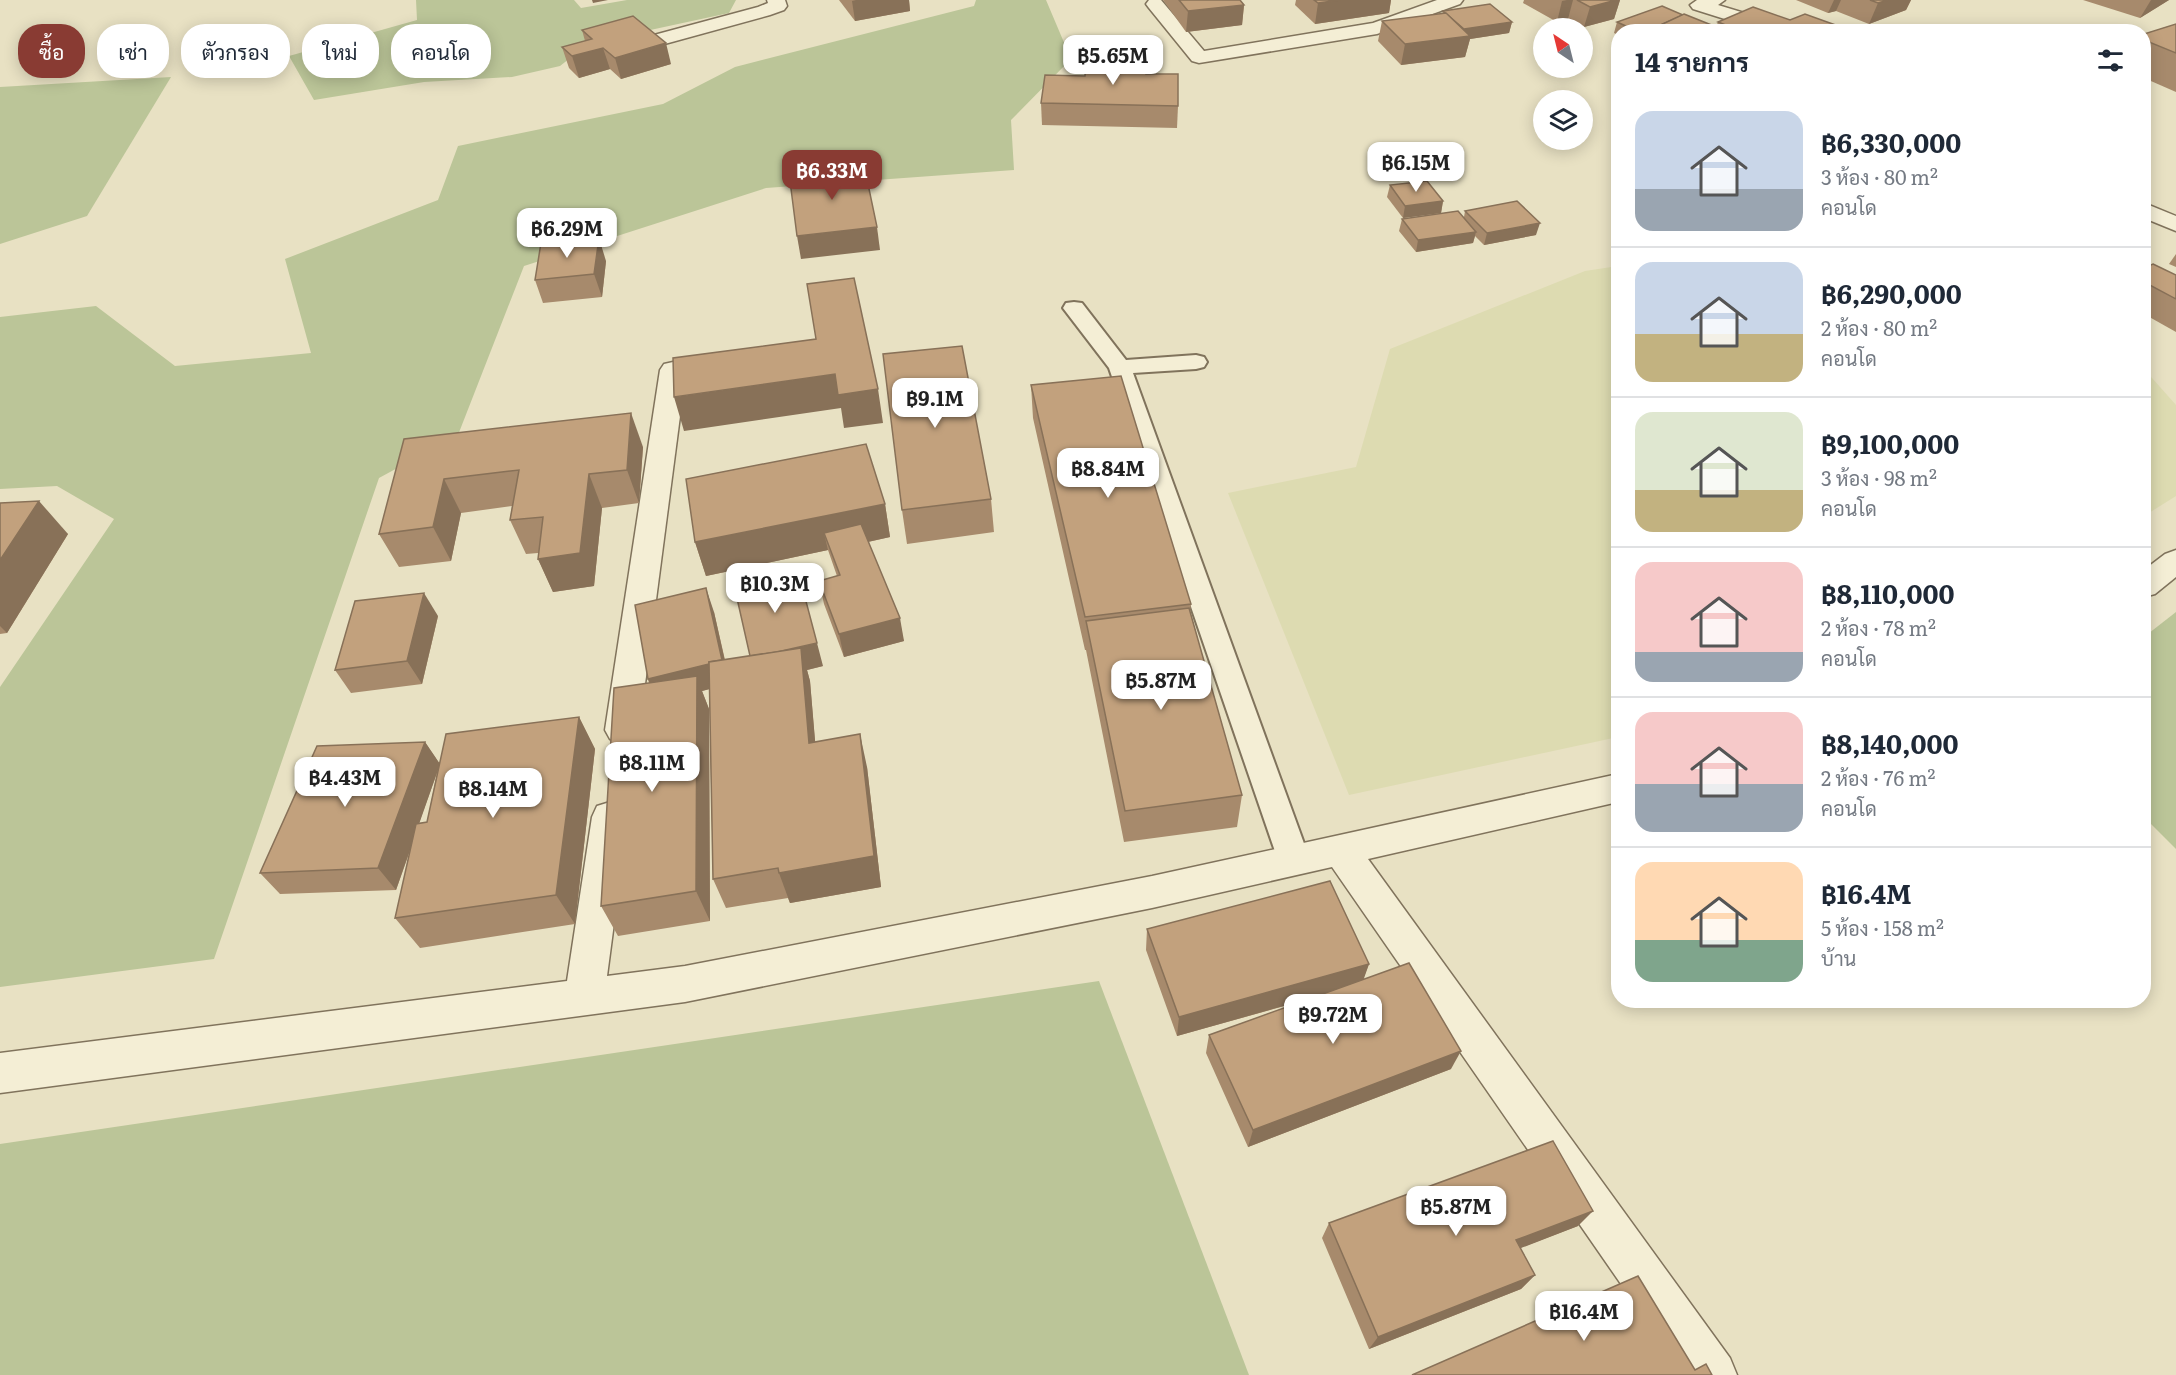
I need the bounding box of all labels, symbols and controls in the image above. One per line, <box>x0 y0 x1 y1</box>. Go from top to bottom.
north arrow <box>1533 18 1593 78</box>
map controls <box>1533 18 1593 150</box>
chip: ซื้อ <box>18 24 85 78</box>
chip: เช่า <box>97 24 169 78</box>
chip: ตัวกรอง <box>181 24 290 78</box>
chip: ใหม่ <box>302 24 379 78</box>
chip: คอนโด <box>391 24 491 78</box>
pin: ฿5.65M <box>1064 35 1162 86</box>
text: ฿5.65M <box>1077 39 1149 69</box>
text: 14 รายการ <box>1635 41 1749 80</box>
icon: filters <box>2094 44 2127 77</box>
button: layers <box>1533 90 1593 150</box>
text: ฿6,330,000 <box>1821 122 1961 161</box>
icon: home <box>1683 135 1755 207</box>
pin: ฿6.15M <box>1367 142 1465 193</box>
text: ฿6.15M <box>1381 146 1451 176</box>
pin: ฿6.33M <box>783 150 881 201</box>
text: ฿6.33M <box>796 154 868 184</box>
text: 3 ห้อง · 80 m² <box>1821 161 1938 191</box>
text: คอนโด <box>1821 191 1877 221</box>
pin: ฿6.29M <box>518 208 616 259</box>
text: ฿6.29M <box>531 212 603 242</box>
text: ฿6,290,000 <box>1821 273 1962 312</box>
icon: home <box>1683 286 1755 358</box>
text: 2 ห้อง · 80 m² <box>1821 312 1937 342</box>
text: คอนโด <box>1821 342 1877 372</box>
pin: ฿9.1M <box>893 378 977 429</box>
text: ฿9.1M <box>906 382 964 412</box>
text: ฿9,100,000 <box>1821 423 1959 462</box>
icon: home <box>1683 436 1755 508</box>
pin: ฿8.84M <box>1059 448 1157 499</box>
text: ฿8.84M <box>1071 452 1145 482</box>
text: 3 ห้อง · 98 m² <box>1821 462 1937 492</box>
text: คอนโด <box>1821 492 1877 522</box>
pin: ฿10.3M <box>726 563 824 614</box>
text: ฿10.3M <box>740 567 810 597</box>
text: ฿8,110,000 <box>1821 573 1955 612</box>
icon: home <box>1683 586 1755 658</box>
text: 2 ห้อง · 78 m² <box>1821 612 1936 642</box>
text: คอนโด <box>1821 642 1877 672</box>
pin: ฿5.87M <box>1112 660 1210 711</box>
text: ฿5.87M <box>1125 664 1197 694</box>
text: ฿8,140,000 <box>1821 723 1958 762</box>
icon: home <box>1683 736 1755 808</box>
pin: ฿8.11M <box>603 742 701 793</box>
text: ฿8.11M <box>619 746 685 776</box>
pin: ฿4.43M <box>296 757 394 808</box>
text: ฿4.43M <box>308 761 382 791</box>
text: 2 ห้อง · 76 m² <box>1821 762 1936 792</box>
pin: ฿8.14M <box>444 768 542 819</box>
text: ฿8.14M <box>458 772 528 802</box>
text: คอนโด <box>1821 792 1877 822</box>
text: ฿16.4M <box>1821 873 1912 912</box>
icon: home <box>1683 886 1755 958</box>
text: 5 ห้อง · 158 m² <box>1821 912 1944 942</box>
text: บ้าน <box>1821 942 1856 972</box>
pin: ฿9.72M <box>1284 994 1382 1045</box>
text: ฿9.72M <box>1298 998 1368 1028</box>
pin: ฿5.87M <box>1407 1186 1505 1237</box>
text: ฿5.87M <box>1420 1190 1492 1220</box>
pin: ฿16.4M <box>1535 1291 1633 1342</box>
text: ฿16.4M <box>1549 1295 1619 1325</box>

